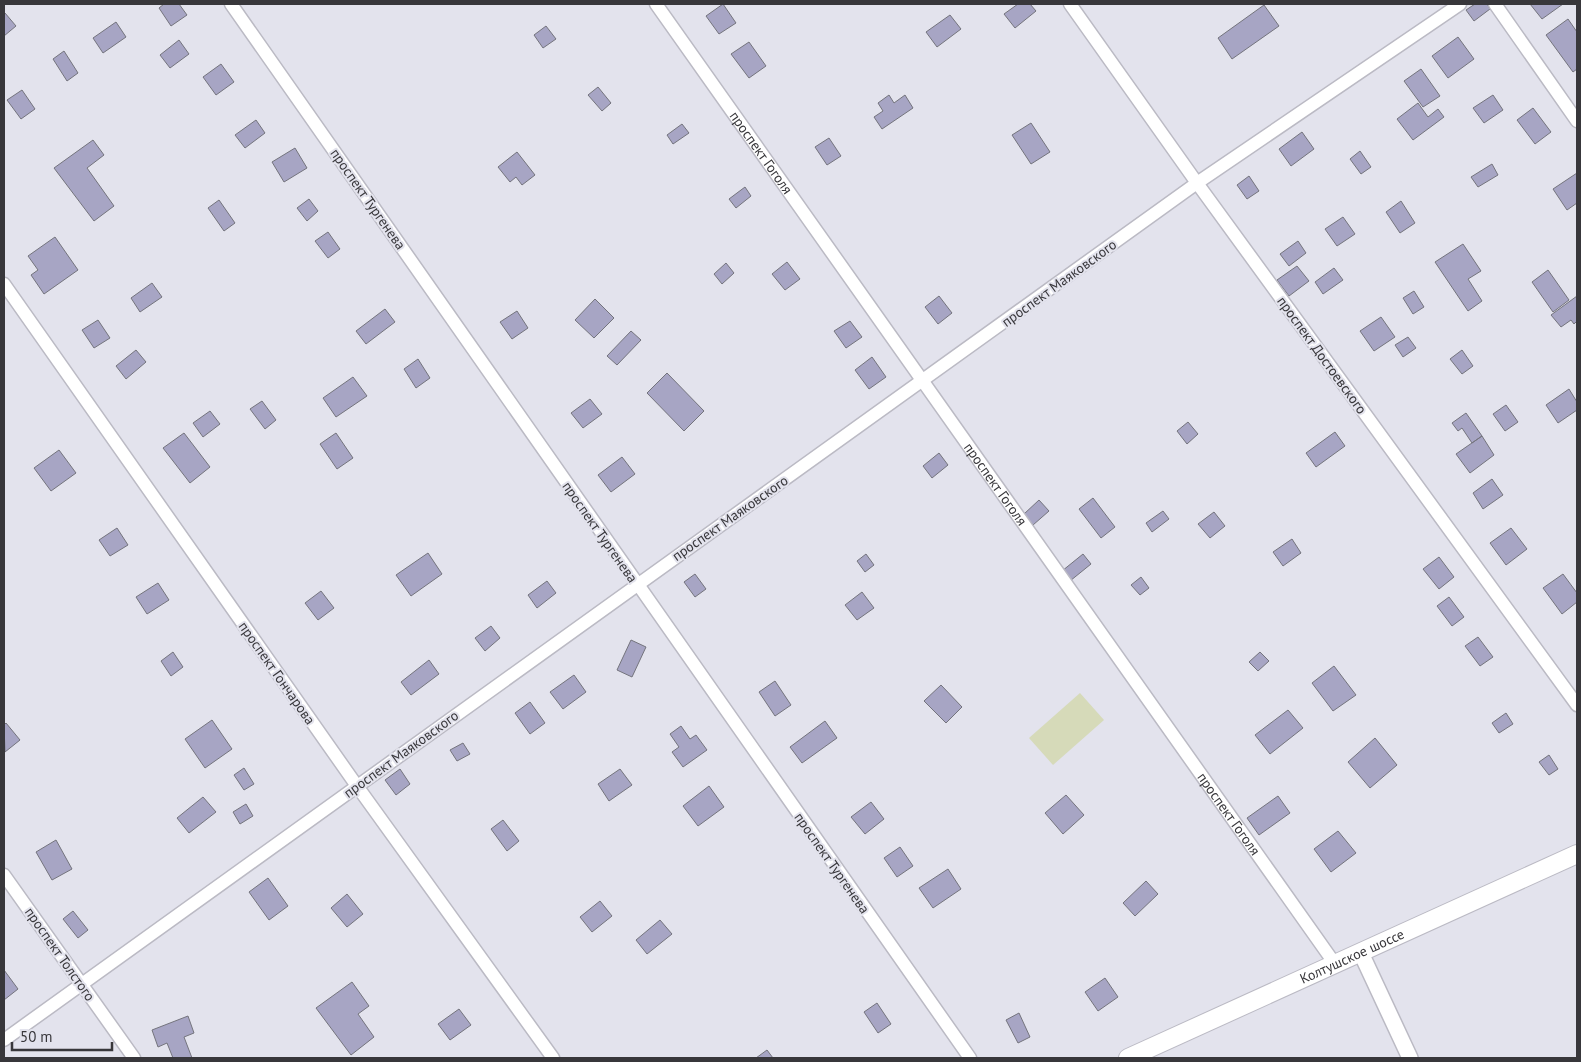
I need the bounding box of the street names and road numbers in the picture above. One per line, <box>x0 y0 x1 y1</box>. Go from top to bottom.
street label: проспект Гоголя <box>726 108 797 198</box>
street label: проспект Тургенева <box>326 145 410 253</box>
street label: проспект Маяковского <box>998 235 1120 331</box>
street label: проспект Достоевского <box>1273 293 1371 417</box>
street label: проспект Гоголя <box>960 439 1031 529</box>
street label: проспект Маяковского <box>668 471 792 565</box>
street label: проспект Тургенева <box>558 478 642 586</box>
street label: проспект Гончарова <box>235 618 319 728</box>
street label: проспект Маяковского <box>340 706 462 802</box>
street label: проспект Гоголя <box>1193 769 1264 859</box>
street label: проспект Тургенева <box>790 809 874 917</box>
street label: проспект Толстого <box>21 904 99 1004</box>
street label: Колтушское шоссе <box>1297 925 1407 988</box>

